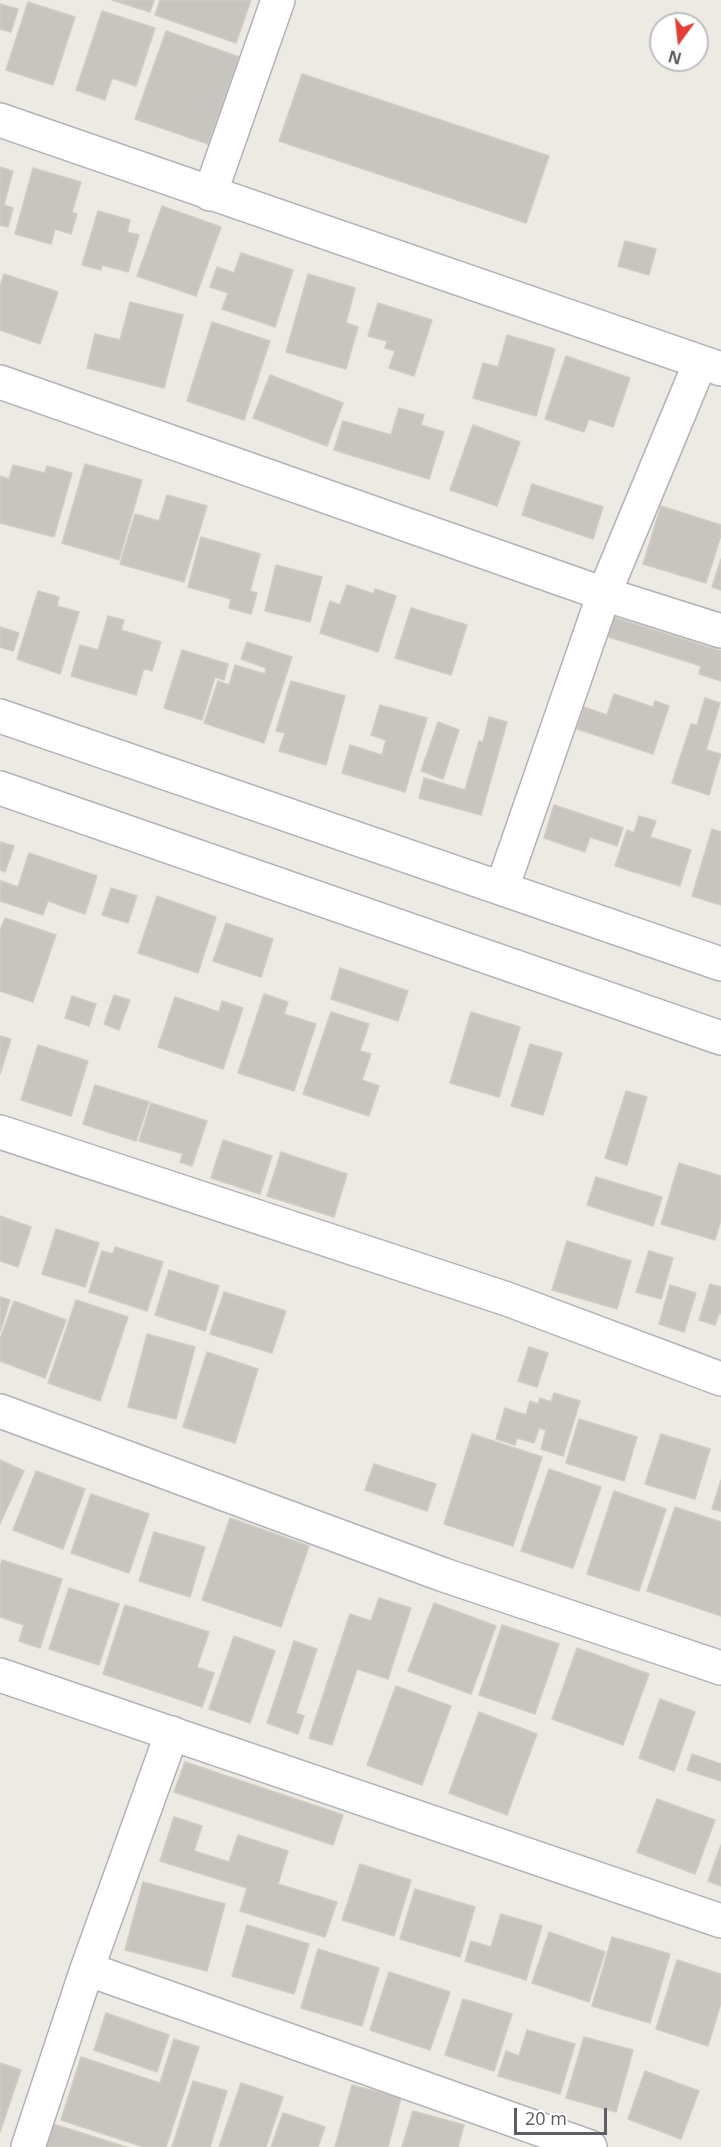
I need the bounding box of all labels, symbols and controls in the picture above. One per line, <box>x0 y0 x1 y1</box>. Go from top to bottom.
north arrow <box>649 12 709 72</box>
text: N <box>666 45 684 70</box>
scale bar <box>517 2096 610 2134</box>
text: 20 m <box>525 2106 567 2130</box>

